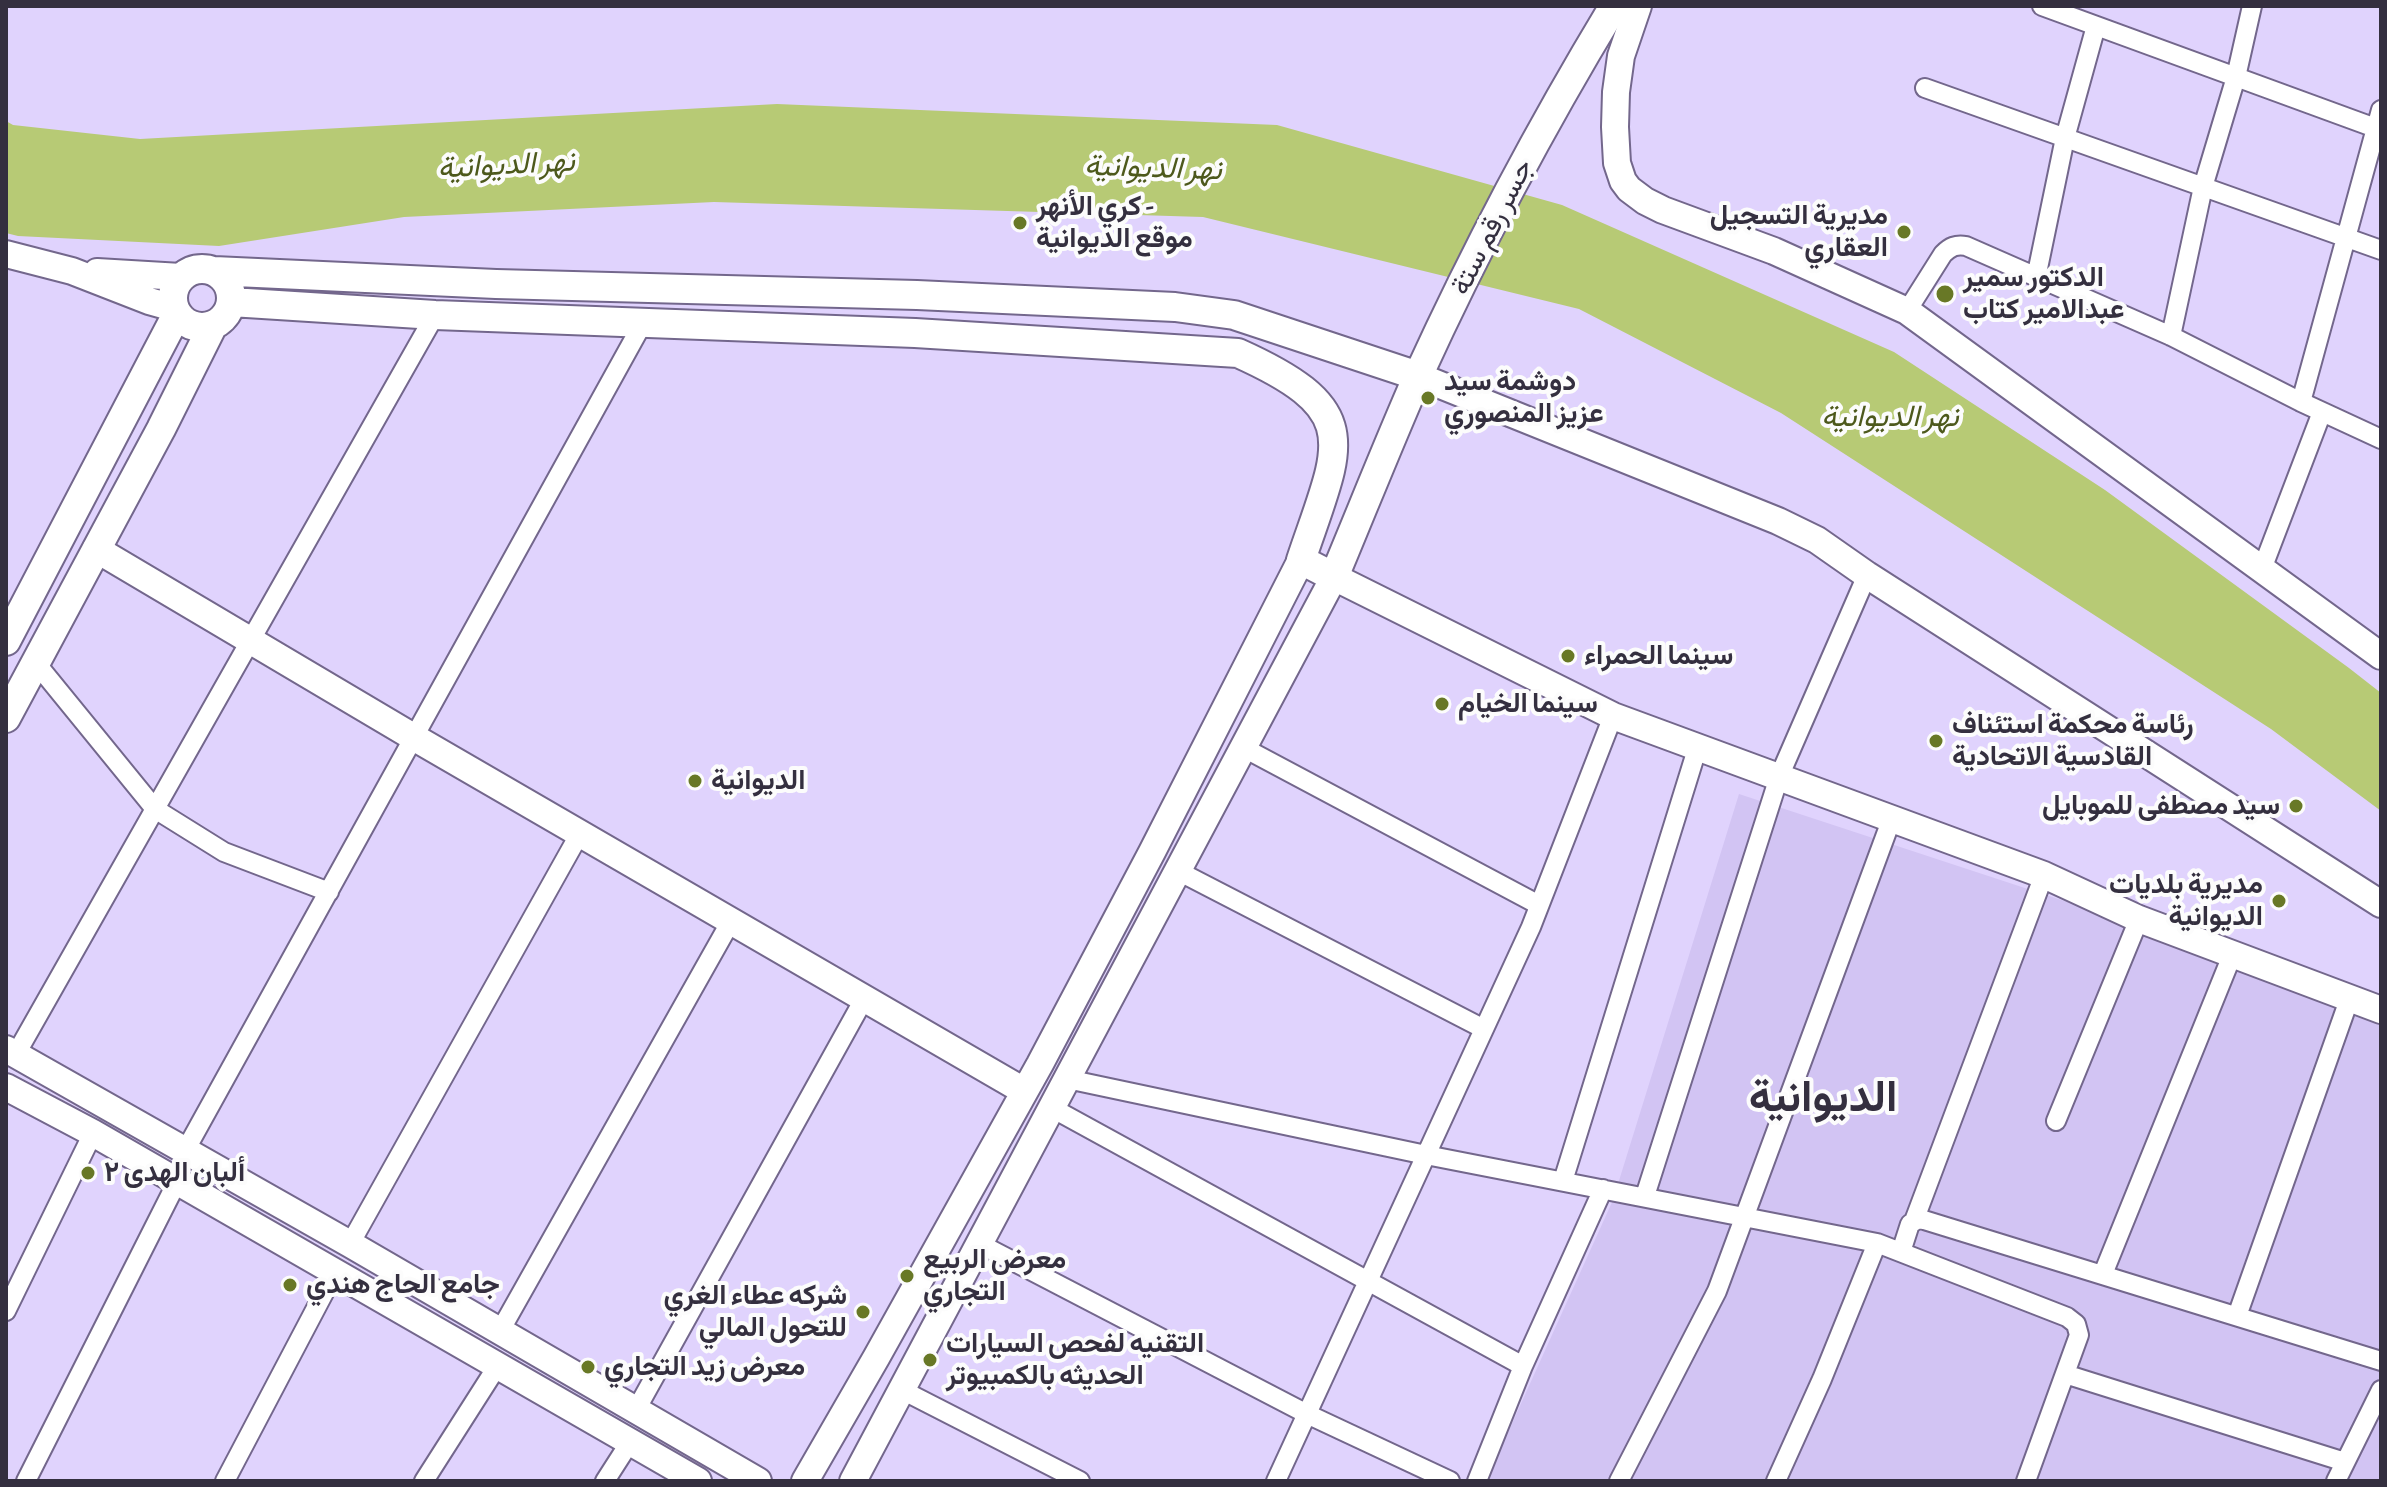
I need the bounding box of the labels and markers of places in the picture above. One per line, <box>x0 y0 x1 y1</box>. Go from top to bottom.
place label: كري الأنهر - موقع الديوانية <box>1036 190 1193 256</box>
place label: مديرية التسجيل العقاري <box>1710 199 1888 265</box>
marker: كري الأنهر - موقع الديوانية <box>1011 214 1029 232</box>
marker: مديرية التسجيل العقاري <box>1895 223 1913 241</box>
place label: الدكتور سمير عبدالامير كتاب <box>1963 261 2124 327</box>
marker: الدكتور سمير عبدالامير كتاب <box>1934 283 1956 305</box>
place label: دوشمة سيد عزيز المنصوري <box>1444 365 1604 431</box>
marker: دوشمة سيد عزيز المنصوري <box>1419 389 1437 407</box>
place label: سينما الحمراء <box>1584 639 1733 673</box>
marker: سينما الحمراء <box>1559 647 1577 665</box>
place label: سينما الخيام <box>1458 687 1598 721</box>
marker: سينما الخيام <box>1433 695 1451 713</box>
place label: رئاسة محكمة استئناف القادسية الاتحادية <box>1952 708 2194 774</box>
marker: رئاسة محكمة استئناف القادسية الاتحادية <box>1927 732 1945 750</box>
place label: الديوانية <box>711 764 806 798</box>
marker: الديوانية <box>686 772 704 790</box>
place label: سيد مصطفى للموبايل <box>2042 789 2280 823</box>
marker: سيد مصطفى للموبايل <box>2287 797 2305 815</box>
place label: مديرية بلديات الديوانية <box>2109 868 2263 934</box>
marker: مديرية بلديات الديوانية <box>2270 892 2288 910</box>
place label: ألبان الهدى ٢ <box>104 1156 245 1190</box>
marker: ألبان الهدى ٢ <box>79 1164 97 1182</box>
place label: معرض الربيع التجاري <box>923 1243 1066 1309</box>
marker: معرض الربيع التجاري <box>898 1267 916 1285</box>
place label: جامع الحاج هندي <box>306 1268 500 1302</box>
marker: جامع الحاج هندي <box>281 1276 299 1294</box>
place label: شركه عطاء الغري للتحول المالي <box>664 1279 847 1345</box>
marker: شركه عطاء الغري للتحول المالي <box>854 1303 872 1321</box>
place label: التقنيه لفحص السيارات الحديثه بالكمبيوتر <box>946 1327 1204 1393</box>
place label: معرض زيد التجاري <box>604 1350 805 1384</box>
marker: التقنيه لفحص السيارات الحديثه بالكمبيوتر <box>921 1351 939 1369</box>
marker: معرض زيد التجاري <box>579 1358 597 1376</box>

